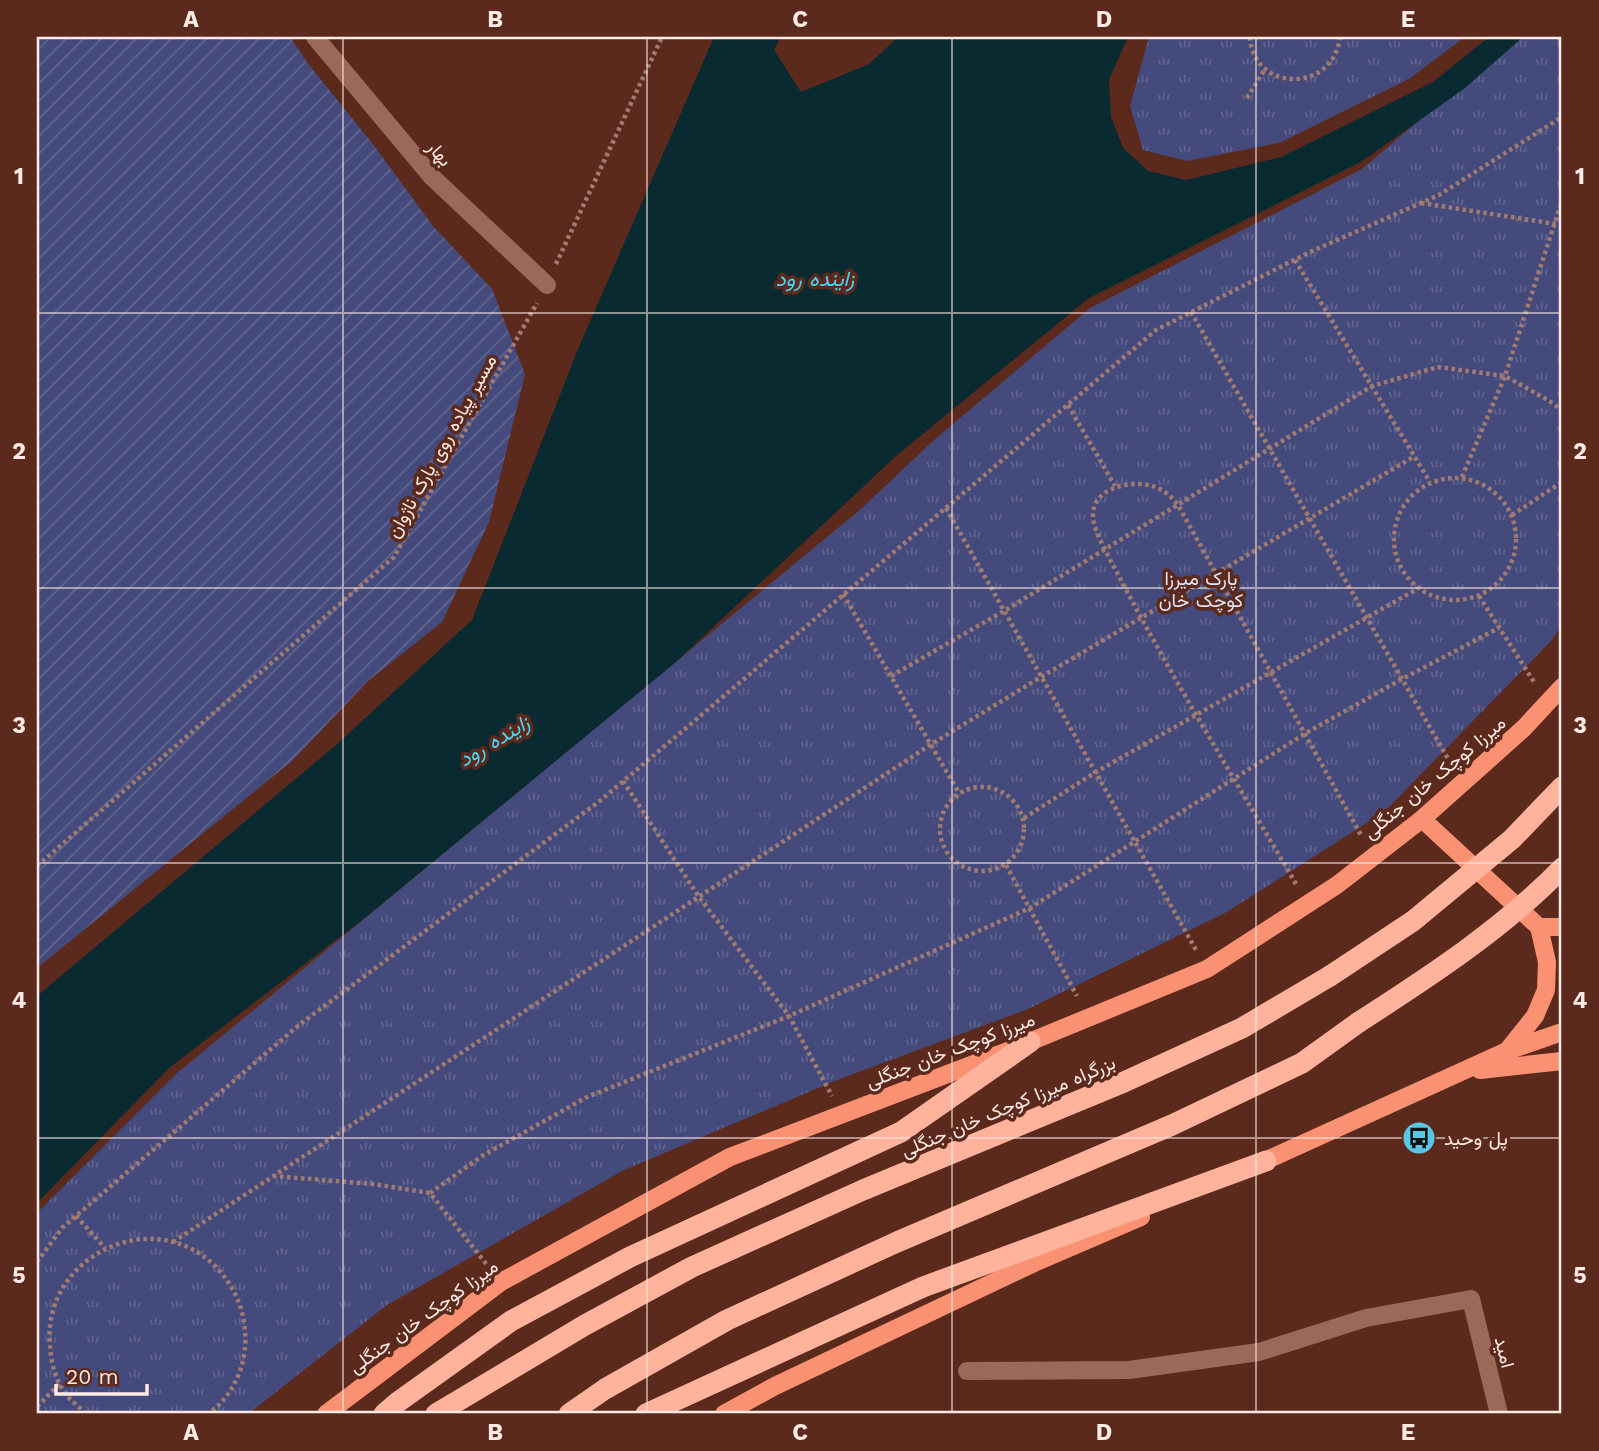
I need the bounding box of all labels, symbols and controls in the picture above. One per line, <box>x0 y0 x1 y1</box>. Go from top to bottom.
text: A <box>183 6 199 33</box>
text: B <box>487 6 503 33</box>
text: C <box>792 6 808 33</box>
text: D <box>1096 6 1112 33</box>
text: E <box>1401 6 1415 33</box>
street label: بهار <box>422 135 457 171</box>
text: 1 <box>14 163 24 190</box>
text: 1 <box>1575 163 1585 190</box>
water label: زاینده رود <box>776 266 855 292</box>
street label: مسیر پیاده روی پارک ناژوان <box>381 351 503 543</box>
text: 2 <box>12 438 26 465</box>
text: 2 <box>1573 438 1587 465</box>
park label: پارک میرزا کوچک خان <box>1159 567 1243 614</box>
water label: زاینده رود <box>454 709 535 772</box>
street label: میرزا کوچک خان جنگلی <box>1358 711 1512 845</box>
text: 3 <box>12 712 26 739</box>
text: 3 <box>1573 712 1587 739</box>
text: 4 <box>12 987 27 1014</box>
text: 4 <box>1573 987 1588 1014</box>
street label: میرزا کوچک خان جنگلی <box>862 1008 1039 1095</box>
street label: بزرگراه میرزا کوچک خان جنگلی <box>898 1051 1120 1164</box>
bus stop icon: پل وحید <box>1400 1119 1438 1157</box>
place label: پل وحید <box>1444 1127 1508 1152</box>
street label: میرزا کوچک خان جنگلی <box>344 1254 504 1380</box>
text: 5 <box>12 1262 26 1289</box>
text: 5 <box>1573 1262 1587 1289</box>
street label: امید <box>1490 1334 1519 1370</box>
scale bar <box>56 1353 147 1397</box>
text: 20 m <box>66 1364 118 1389</box>
text: A <box>183 1419 199 1446</box>
text: B <box>487 1419 503 1446</box>
text: C <box>792 1419 808 1446</box>
text: D <box>1096 1419 1112 1446</box>
text: E <box>1401 1419 1415 1446</box>

